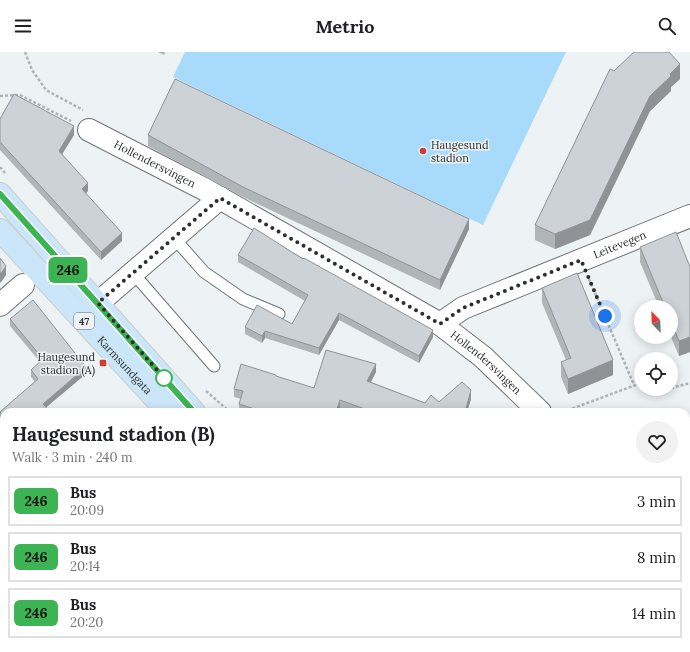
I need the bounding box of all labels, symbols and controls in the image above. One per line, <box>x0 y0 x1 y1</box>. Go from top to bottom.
icon: menu <box>12 15 34 37</box>
text: Metrio <box>316 15 374 38</box>
icon: search <box>656 15 678 37</box>
street label: Hollendersvingen <box>112 137 198 191</box>
place label: Haugesund stadion <box>431 138 489 165</box>
marker: Haugesund stadion <box>418 146 428 156</box>
street label: Leitevegen <box>591 227 648 262</box>
line badge: 246 <box>45 257 91 283</box>
text: 246 <box>56 261 80 279</box>
north arrow <box>634 300 678 344</box>
map controls <box>634 300 678 396</box>
your location <box>595 306 615 326</box>
road number: 47 <box>74 313 94 329</box>
street label: Hollendersvingen <box>448 328 524 397</box>
street label: Karmsundgata <box>94 333 155 398</box>
place label: Haugesund stadion (A) <box>37 350 95 378</box>
button: locate <box>634 352 678 396</box>
marker: Haugesund stadion (A) <box>98 358 108 368</box>
unlabelled marker <box>155 369 173 387</box>
button: heart <box>636 421 678 463</box>
text: Haugesund stadion (B) <box>12 422 215 446</box>
text: Walk · 3 min · 240 m <box>12 449 133 466</box>
text: Bus <box>70 483 96 502</box>
text: 246 <box>24 492 48 510</box>
text: 3 min <box>637 492 676 511</box>
text: 20:09 <box>70 502 104 519</box>
text: Bus <box>70 539 96 558</box>
text: 246 <box>24 548 48 566</box>
text: 8 min <box>637 548 676 567</box>
text: 20:14 <box>70 558 100 575</box>
text: Bus <box>70 595 96 614</box>
text: 246 <box>24 604 48 622</box>
text: 14 min <box>632 604 676 623</box>
text: 20:20 <box>70 614 103 631</box>

